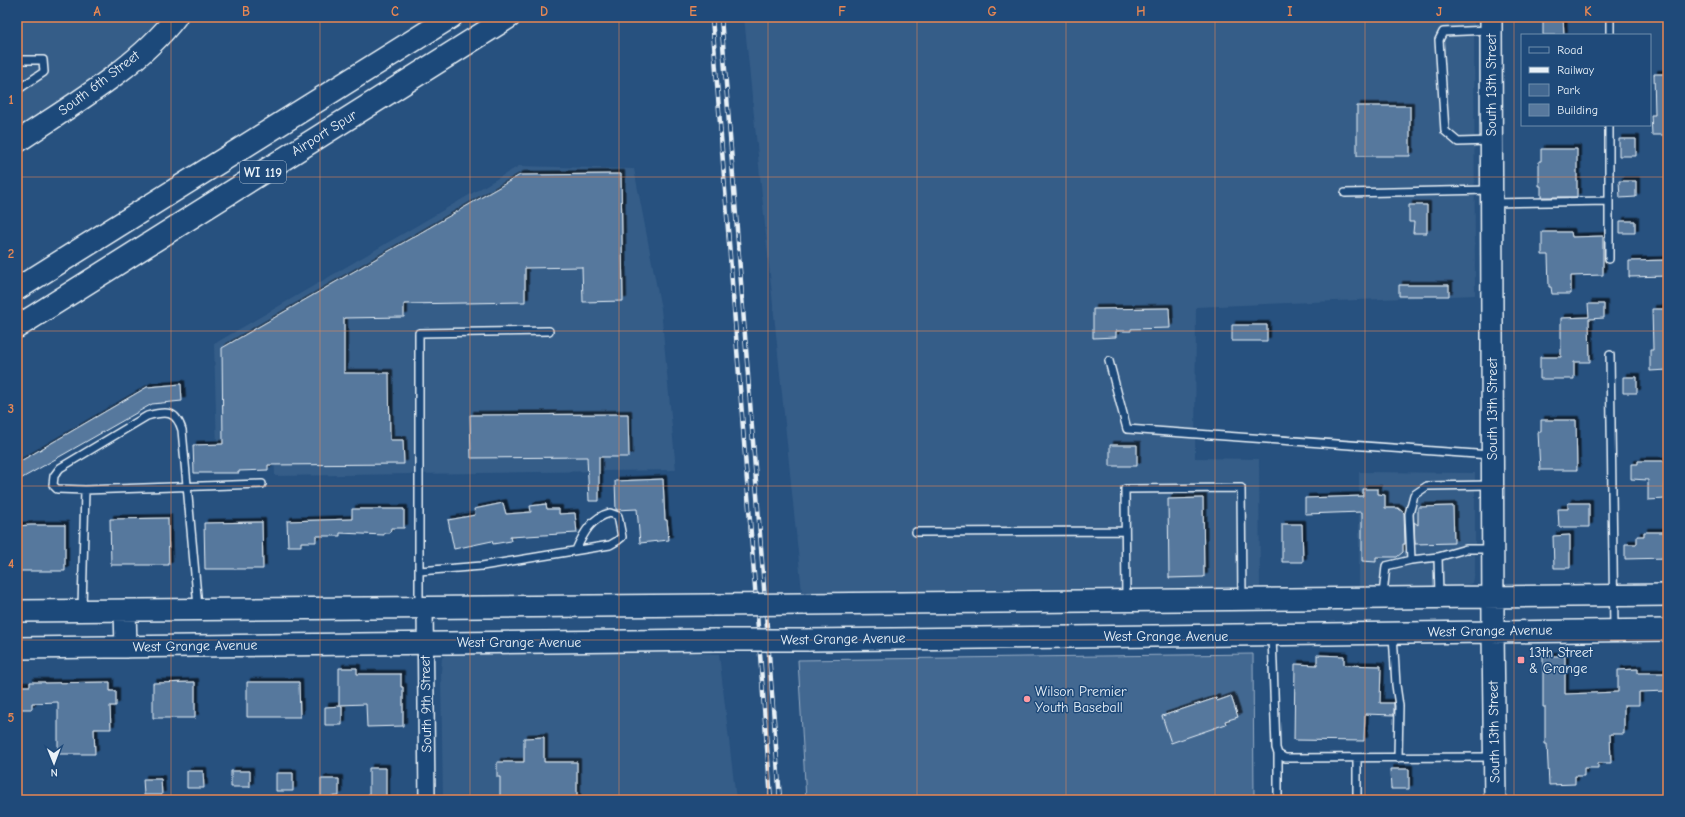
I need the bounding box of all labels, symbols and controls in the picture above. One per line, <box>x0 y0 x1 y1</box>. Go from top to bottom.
text: A <box>93 4 101 19</box>
text: B <box>242 4 250 19</box>
text: C <box>391 4 399 19</box>
text: D <box>540 4 548 19</box>
text: E <box>689 4 697 19</box>
text: F <box>838 4 846 19</box>
text: G <box>987 4 997 19</box>
text: H <box>1136 4 1146 19</box>
text: I <box>1287 4 1293 19</box>
text: J <box>1436 4 1442 19</box>
text: K <box>1584 4 1592 19</box>
street label: South 13th Street <box>1483 33 1500 136</box>
legend <box>1521 34 1651 126</box>
text: Road <box>1557 43 1583 57</box>
street label: South 6th Street <box>55 46 144 119</box>
text: Railway <box>1557 63 1595 77</box>
text: Park <box>1557 83 1580 97</box>
text: 1 <box>8 92 14 107</box>
text: Building <box>1557 103 1598 117</box>
street label: Airport Spur <box>288 106 360 160</box>
road number: WI 119 <box>240 161 286 183</box>
text: 2 <box>8 246 14 261</box>
street label: South 13th Street <box>1484 357 1501 460</box>
text: 3 <box>8 401 14 416</box>
text: 4 <box>8 556 14 571</box>
street label: West Grange Avenue <box>1427 621 1553 641</box>
street label: West Grange Avenue <box>1104 628 1228 645</box>
street label: West Grange Avenue <box>780 629 906 649</box>
street label: West Grange Avenue <box>457 634 581 651</box>
street label: West Grange Avenue <box>132 636 258 656</box>
place label: 13th Street & Grange <box>1529 644 1594 677</box>
street label: South 9th Street <box>417 654 435 753</box>
marker: 13th Street & Grange <box>1516 655 1526 665</box>
street label: South 13th Street <box>1485 680 1503 783</box>
place label: Wilson Premier Youth Baseball <box>1035 683 1127 716</box>
marker: Wilson Premier Youth Baseball <box>1022 694 1032 704</box>
text: 5 <box>8 710 15 725</box>
north arrow <box>34 743 74 783</box>
text: N <box>50 766 58 779</box>

